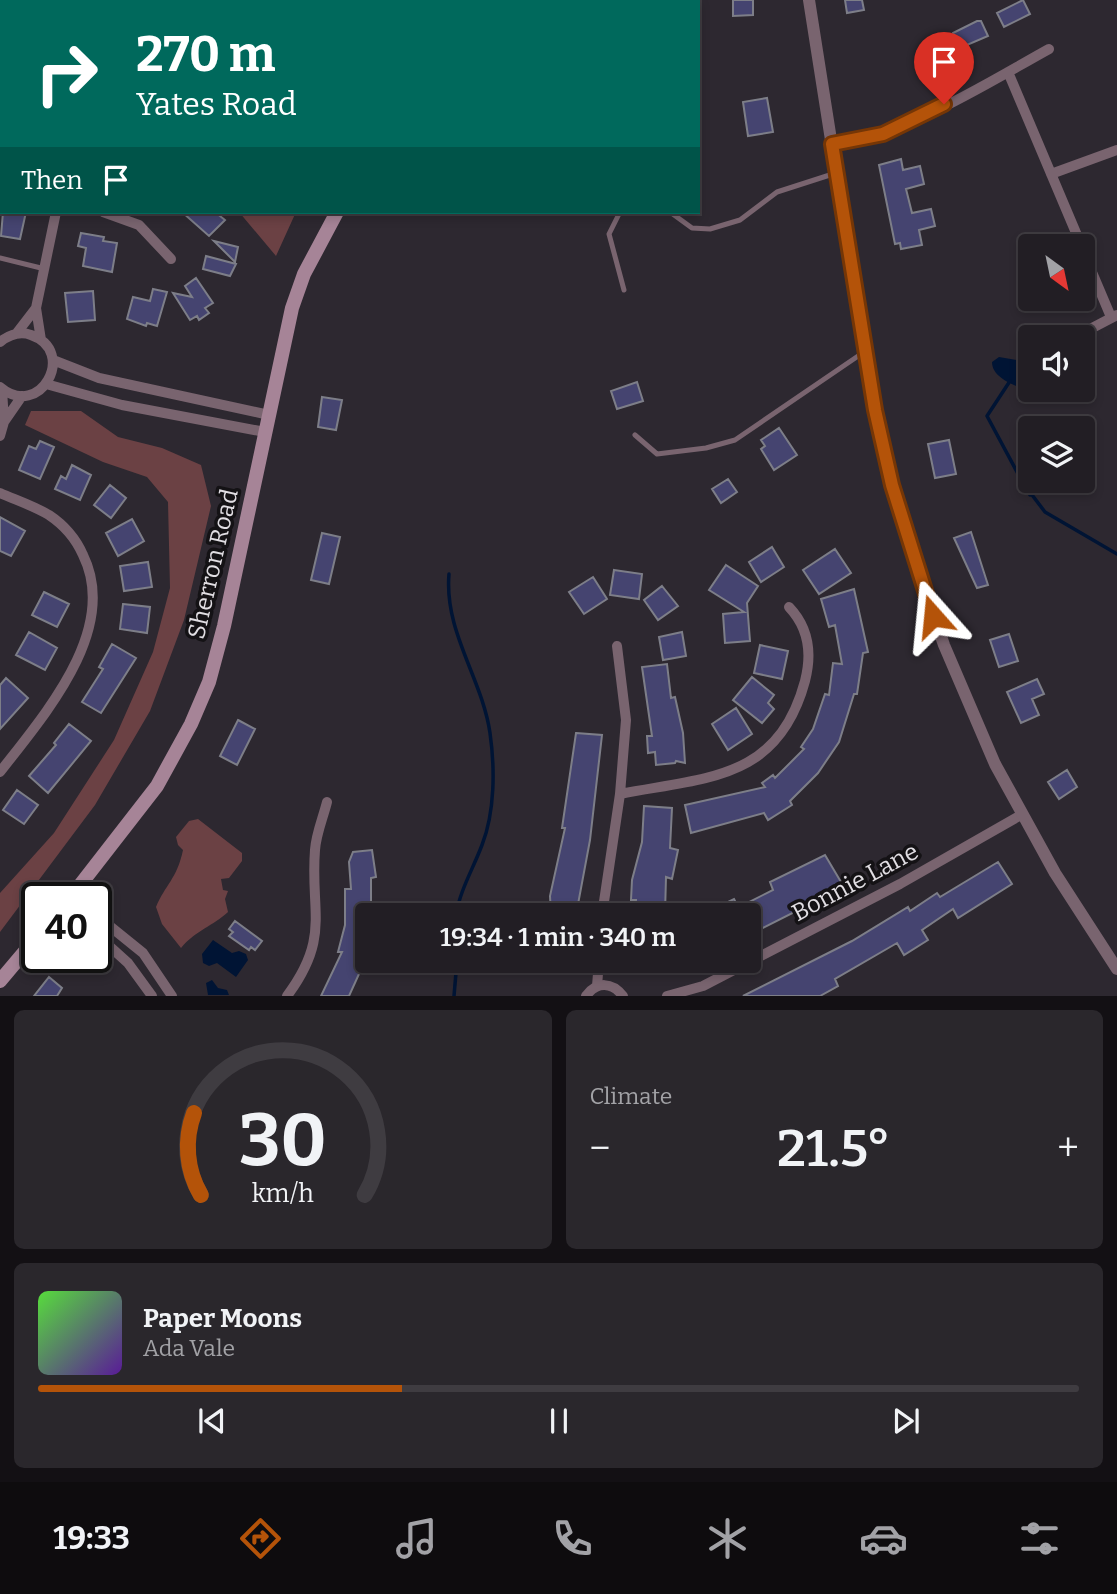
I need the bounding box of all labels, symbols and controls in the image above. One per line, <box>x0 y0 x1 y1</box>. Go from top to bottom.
text: 270 m <box>136 25 276 84</box>
icon: right <box>21 28 112 119</box>
pin <box>914 32 974 104</box>
icon: arrive <box>925 43 963 81</box>
text: Yates Road <box>136 85 297 123</box>
icon: arrive <box>97 161 135 199</box>
text: Then <box>21 165 83 196</box>
north arrow <box>1018 234 1096 312</box>
map controls <box>1018 234 1095 493</box>
button: sound <box>1018 325 1095 402</box>
button: layers <box>1018 416 1095 493</box>
street label: Sherron Road <box>182 486 244 642</box>
position arrow <box>896 579 970 653</box>
street label: Bonnie Lane <box>787 837 923 927</box>
speed limit sign: 40 <box>21 882 112 973</box>
text: 19:34 · 1 min · 340 m <box>440 922 676 953</box>
text: Climate <box>590 1082 672 1110</box>
text: 30 <box>239 1098 327 1185</box>
text: 21.5° <box>777 1117 891 1180</box>
text: − <box>590 1125 610 1171</box>
text: + <box>1057 1125 1079 1171</box>
text: km/h <box>252 1179 314 1209</box>
text: Paper Moons <box>143 1303 302 1334</box>
text: Ada Vale <box>143 1334 235 1362</box>
icon: previous <box>193 1402 231 1440</box>
icon: pause <box>540 1402 578 1440</box>
icon: next <box>887 1402 925 1440</box>
icon: directions <box>236 1514 285 1563</box>
icon: music <box>392 1514 441 1563</box>
icon: phone <box>548 1514 597 1563</box>
icon: climate <box>703 1514 752 1563</box>
icon: car <box>859 1514 908 1563</box>
icon: filters <box>1015 1514 1064 1563</box>
text: 19:33 <box>53 1519 130 1557</box>

